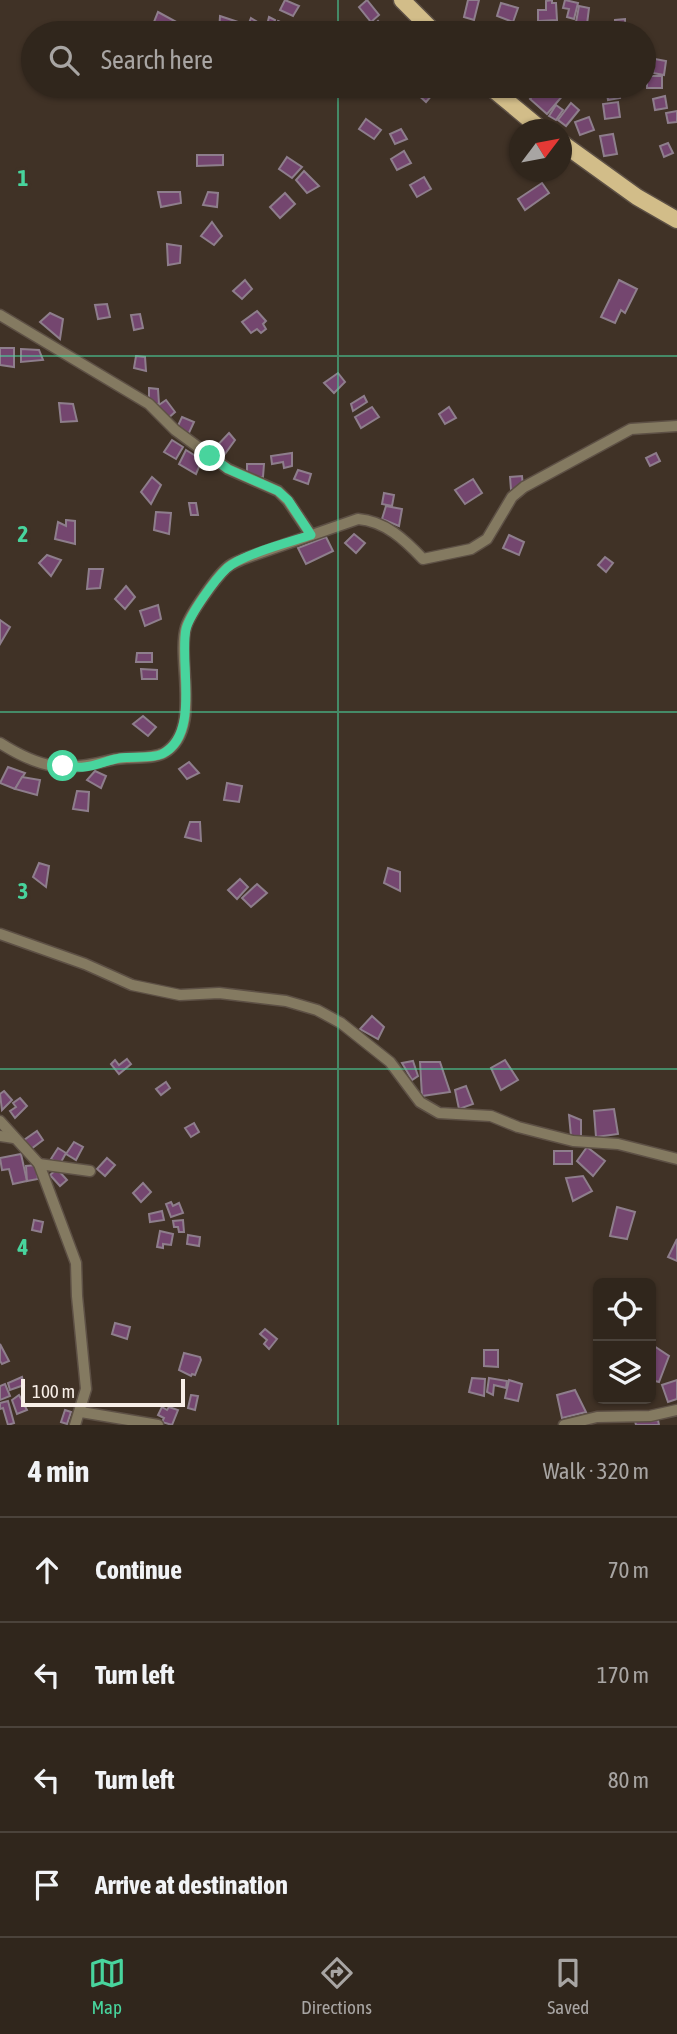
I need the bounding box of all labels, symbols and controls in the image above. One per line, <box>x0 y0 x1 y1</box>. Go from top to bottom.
search box <box>21 21 656 98</box>
icon: search <box>45 41 83 79</box>
text: Search here <box>101 45 213 75</box>
north arrow <box>509 119 572 182</box>
text: 1 <box>18 165 29 191</box>
route end <box>194 440 225 471</box>
text: 2 <box>18 521 28 547</box>
route start <box>47 750 78 781</box>
text: 3 <box>18 878 28 904</box>
text: 4 <box>17 1234 29 1260</box>
map controls <box>593 1278 656 1404</box>
button: locate <box>593 1278 656 1341</box>
button: layers <box>593 1341 656 1404</box>
scale bar <box>21 1376 186 1408</box>
text: 100 m <box>32 1380 75 1402</box>
text: 4 min <box>28 1454 89 1488</box>
text: Walk · 320 m <box>543 1458 649 1484</box>
icon: ahead <box>28 1551 66 1589</box>
text: Continue <box>95 1555 182 1585</box>
text: 70 m <box>608 1557 649 1583</box>
icon: left <box>28 1656 66 1694</box>
text: Turn left <box>95 1660 175 1690</box>
text: 170 m <box>597 1662 649 1688</box>
icon: left <box>28 1761 66 1799</box>
text: Turn left <box>95 1765 175 1795</box>
text: 80 m <box>608 1767 649 1793</box>
icon: arrive <box>28 1866 66 1904</box>
text: Arrive at destination <box>95 1870 288 1900</box>
tab: Map <box>88 1954 126 2018</box>
tab: Directions <box>301 1954 372 2018</box>
tab: Saved <box>547 1954 589 2018</box>

